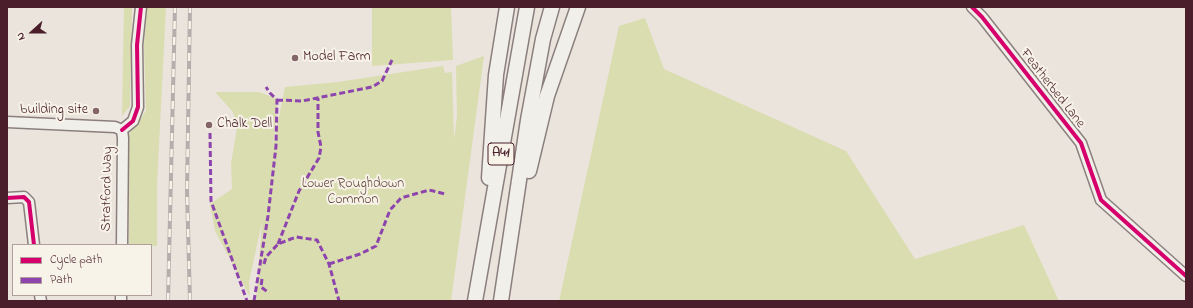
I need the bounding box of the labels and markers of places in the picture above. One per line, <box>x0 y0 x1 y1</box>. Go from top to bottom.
place label: Model Farm <box>303 50 371 66</box>
marker: Model Farm <box>290 53 300 63</box>
place label: building site <box>20 103 88 119</box>
marker: building site <box>91 106 101 116</box>
place label: Chalk Dell <box>217 117 272 133</box>
marker: Chalk Dell <box>204 120 214 130</box>

